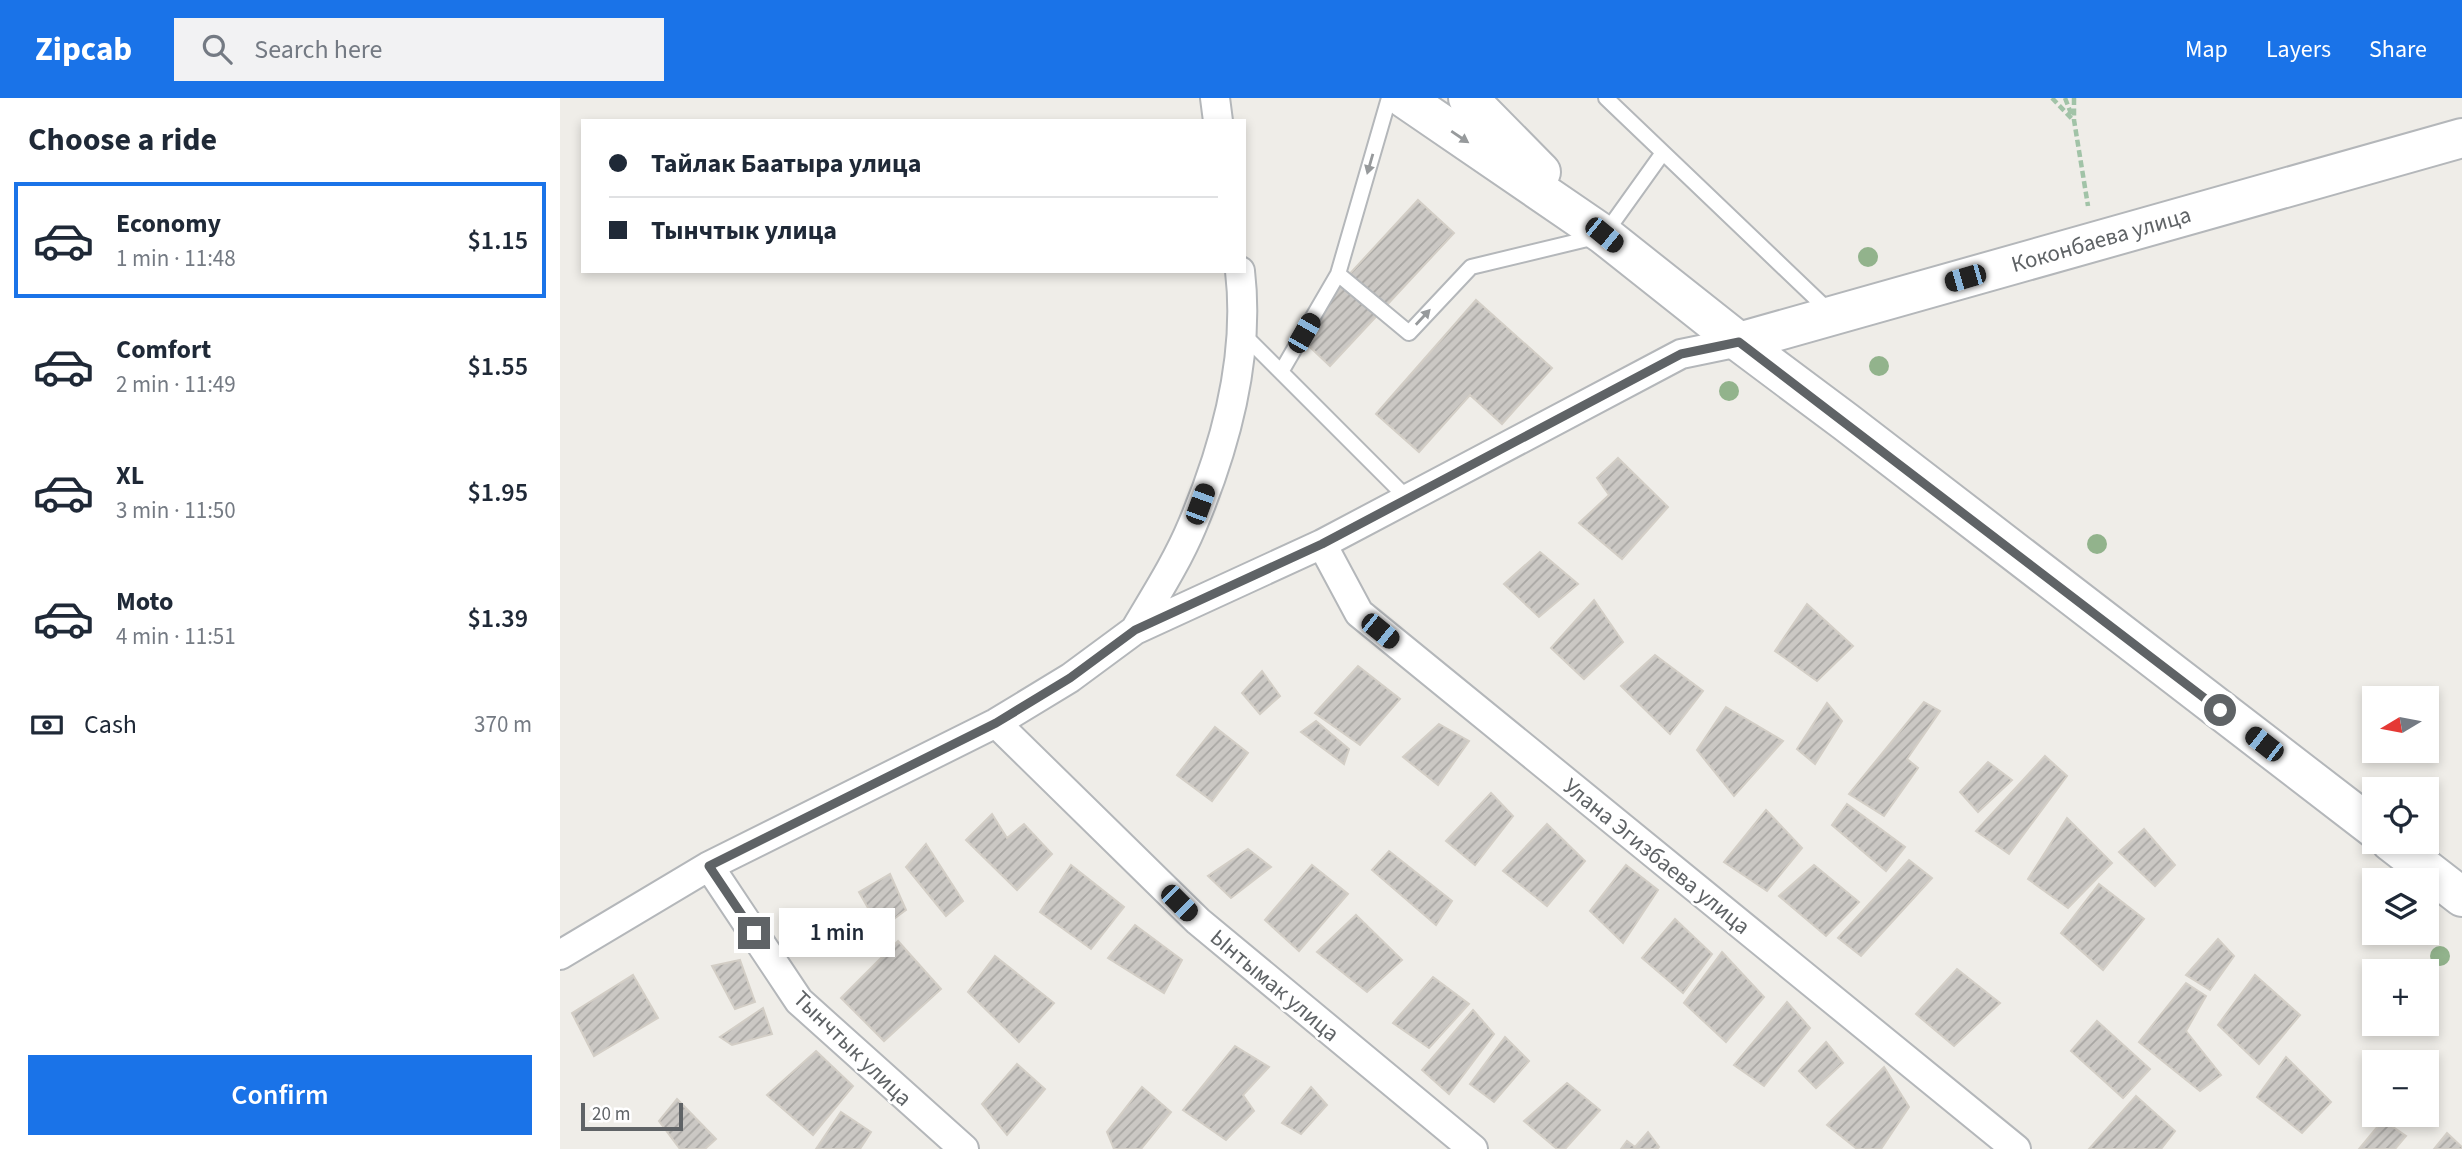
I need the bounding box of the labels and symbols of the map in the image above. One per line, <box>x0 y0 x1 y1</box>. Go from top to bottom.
one-way arrow <box>1451 130 1469 144</box>
one-way arrow <box>1365 153 1375 174</box>
street label: Коконбаева улица <box>2007 198 2195 281</box>
car <box>1582 214 1627 256</box>
car <box>1942 262 1989 294</box>
one-way arrow <box>1415 309 1432 326</box>
car <box>1285 310 1324 356</box>
car <box>1183 481 1218 527</box>
car <box>1358 610 1403 652</box>
north arrow <box>2362 686 2440 763</box>
route start <box>2204 694 2236 726</box>
car <box>2241 723 2288 765</box>
street label: Улана Эгизбаева улица <box>1556 770 1757 942</box>
car <box>1157 881 1202 925</box>
callout: 1 min <box>778 908 894 958</box>
route end <box>738 917 770 949</box>
street label: Ынтымак улица <box>1203 921 1346 1049</box>
street label: Тынчтык улица <box>786 983 919 1114</box>
scale bar <box>581 1100 682 1132</box>

